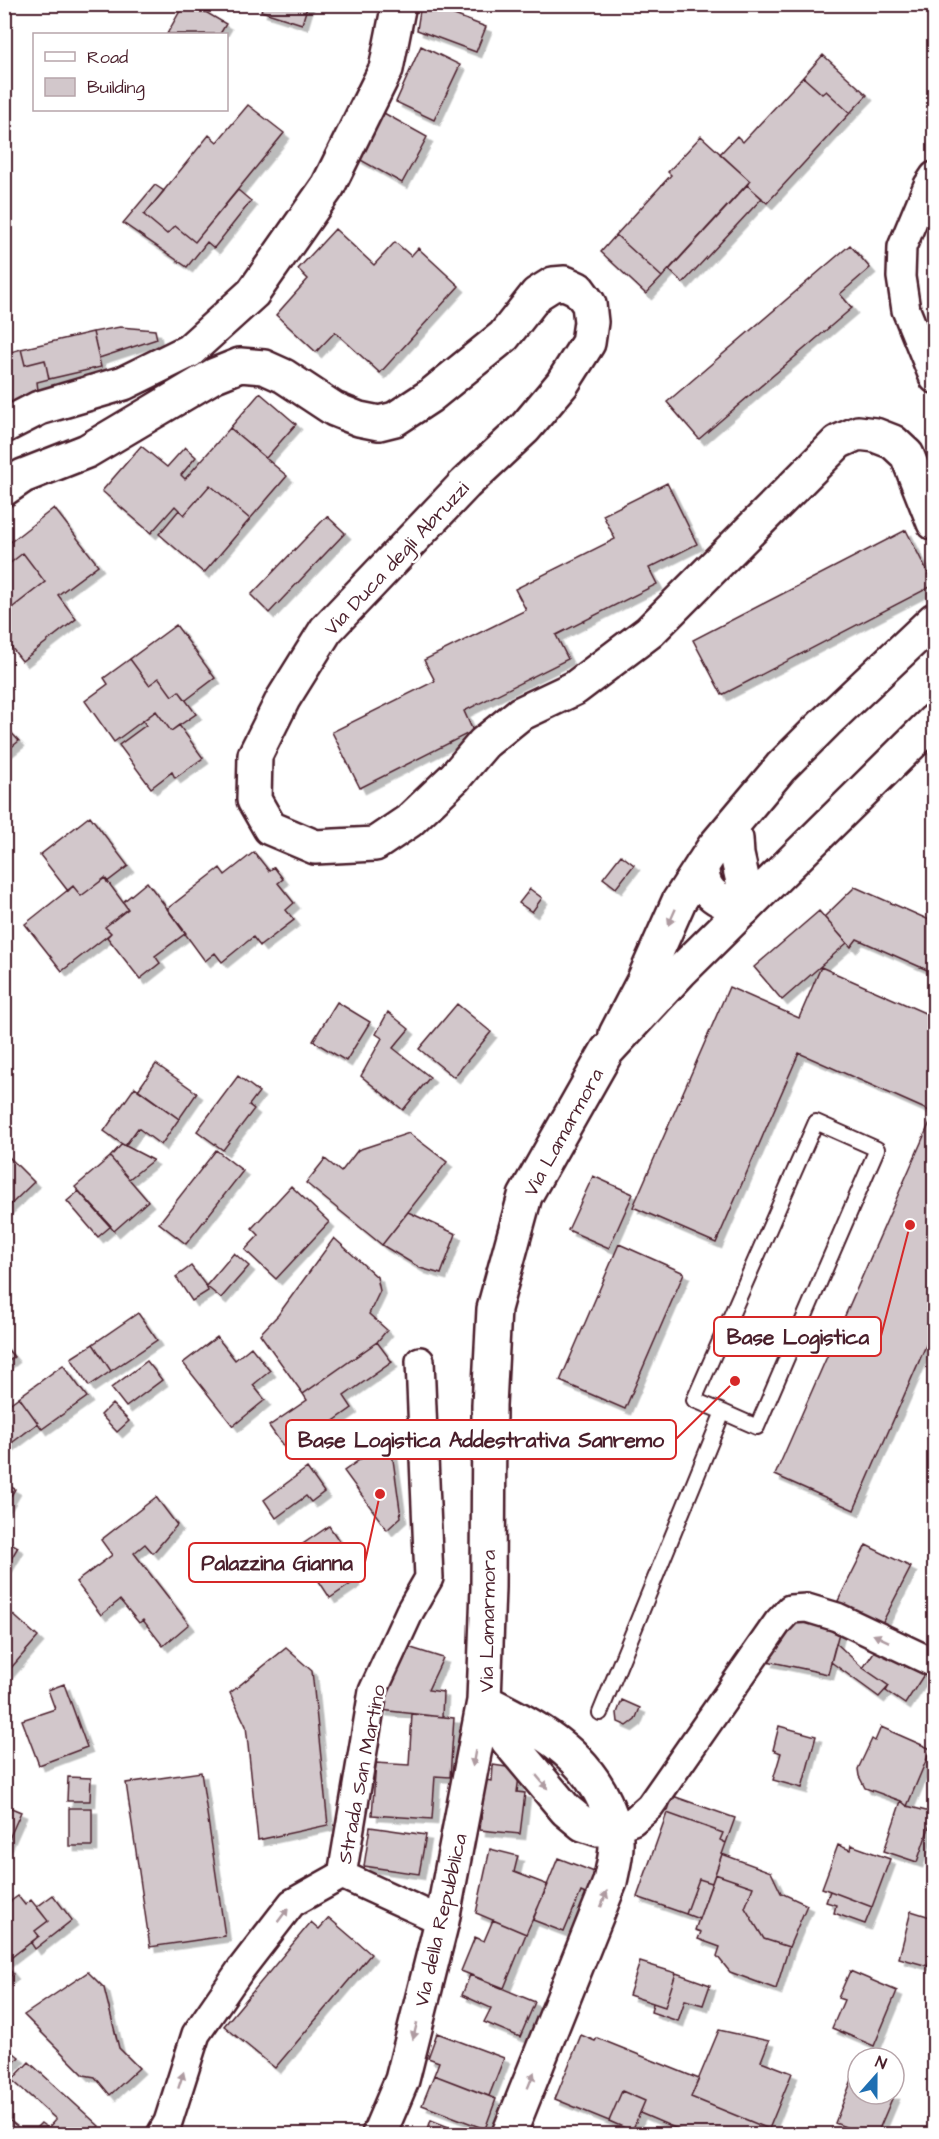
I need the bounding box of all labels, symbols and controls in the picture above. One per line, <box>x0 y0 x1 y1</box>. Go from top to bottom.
legend <box>33 33 228 111</box>
text: Road <box>87 45 128 70</box>
text: Building <box>87 75 145 101</box>
street label: Via Duca degli Abruzzi <box>318 476 476 643</box>
one-way arrow <box>667 909 677 927</box>
street label: Via Lamarmora <box>517 1063 611 1202</box>
callout: Base Logistica <box>714 1317 881 1356</box>
text: Base Logistica <box>727 1323 870 1354</box>
callout: Base Logistica Addestrativa Sanremo <box>286 1420 676 1459</box>
text: Base Logistica Addestrativa Sanremo <box>298 1426 664 1457</box>
callout: Palazzina Gianna <box>189 1543 365 1582</box>
text: Palazzina Gianna <box>201 1549 353 1578</box>
street label: Via Lamarmora <box>473 1549 503 1693</box>
one-way arrow <box>873 1634 890 1643</box>
street label: Strada San Martino <box>331 1682 393 1866</box>
one-way arrow <box>469 1749 478 1768</box>
one-way arrow <box>535 1774 548 1789</box>
street label: Via della Repubblica <box>407 1831 475 2010</box>
one-way arrow <box>599 1890 609 1908</box>
one-way arrow <box>276 1908 288 1923</box>
one-way arrow <box>409 2021 419 2040</box>
north arrow <box>846 2046 906 2106</box>
text: N <box>872 2051 890 2075</box>
one-way arrow <box>177 2071 187 2089</box>
one-way arrow <box>527 2071 536 2089</box>

